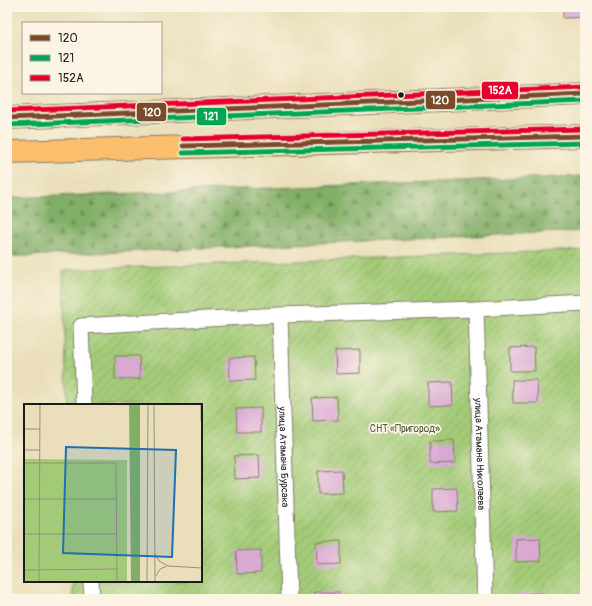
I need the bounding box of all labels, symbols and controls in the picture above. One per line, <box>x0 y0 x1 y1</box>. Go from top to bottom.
legend <box>22 22 162 94</box>
text: 120 <box>58 31 78 46</box>
text: 121 <box>58 51 74 66</box>
text: 152A <box>58 71 84 86</box>
line badge: 152A <box>481 81 519 100</box>
text: 152A <box>488 84 513 97</box>
unlabelled marker <box>396 90 406 100</box>
line badge: 120 <box>425 90 456 110</box>
text: 120 <box>431 94 449 107</box>
line badge: 120 <box>136 102 167 122</box>
text: 120 <box>143 106 161 119</box>
line badge: 121 <box>196 107 227 126</box>
text: 121 <box>204 110 218 123</box>
street label: улица Атамана Николаева <box>472 397 487 511</box>
inset map <box>24 404 202 582</box>
street label: улица Атамана Бурсака <box>276 405 291 508</box>
park label: СНТ «Пригород» <box>370 423 440 435</box>

